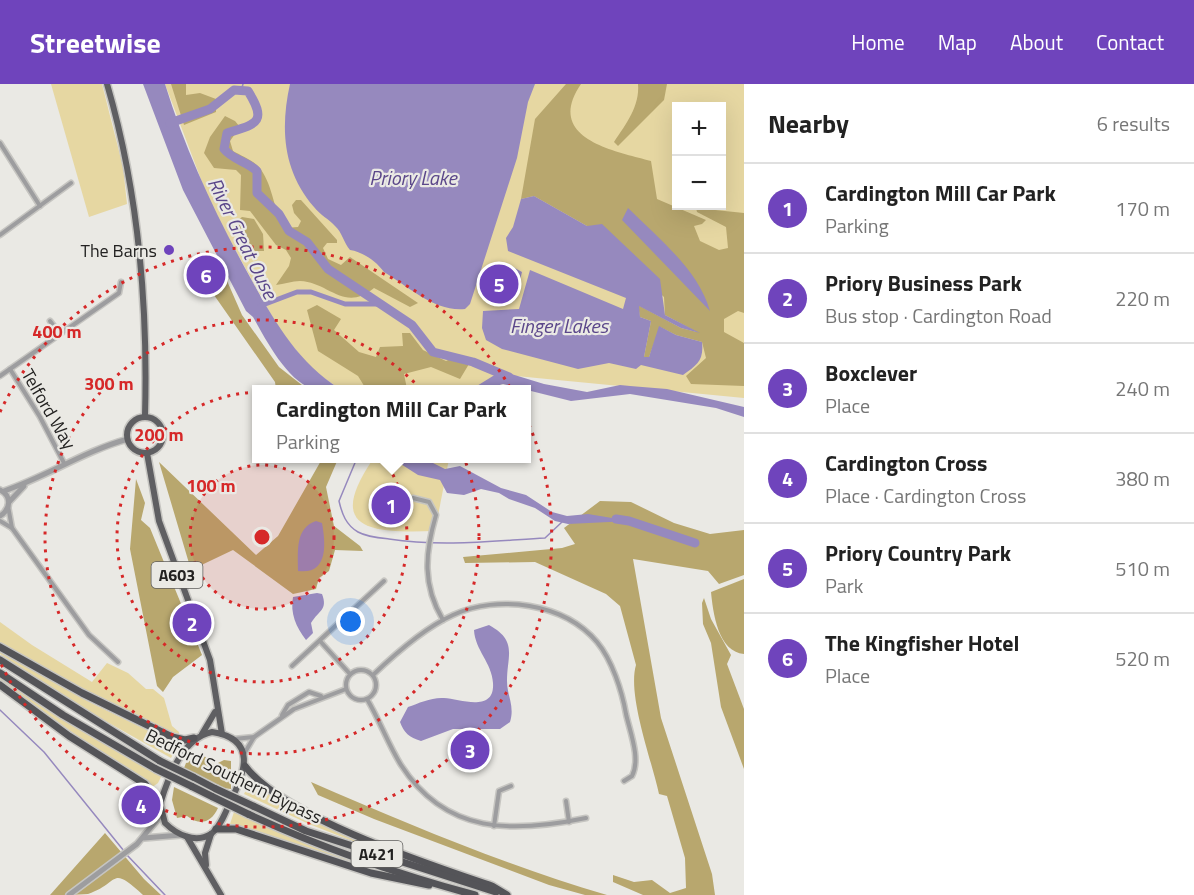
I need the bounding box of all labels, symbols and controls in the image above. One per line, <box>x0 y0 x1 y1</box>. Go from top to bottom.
text: Streetwise <box>30 21 161 64</box>
text: Home <box>851 26 905 58</box>
text: Map <box>938 26 977 58</box>
text: About <box>1010 26 1063 58</box>
text: Contact <box>1096 26 1164 58</box>
map controls <box>672 102 726 210</box>
button: + <box>672 102 726 156</box>
text: Nearby <box>768 104 849 143</box>
text: 6 results <box>1097 108 1170 139</box>
button: − <box>672 156 726 210</box>
water label: Priory Lake <box>369 162 458 193</box>
water label: River Great Ouse <box>200 172 287 306</box>
text: Cardington Mill Car Park <box>825 176 1056 210</box>
text: 1 <box>782 193 793 224</box>
text: 170 m <box>1115 193 1170 224</box>
text: Parking <box>825 210 889 241</box>
place label: The Barns <box>80 237 157 264</box>
marker: The Barns <box>162 243 176 257</box>
pin: 6 <box>186 252 226 297</box>
pin: 5 <box>480 262 518 306</box>
text: Priory Business Park <box>825 266 1022 300</box>
text: 2 <box>782 283 793 314</box>
text: 220 m <box>1115 283 1170 314</box>
text: Bus stop · Cardington Road <box>825 300 1052 331</box>
water label: Finger Lakes <box>510 310 609 341</box>
text: 400 m <box>32 318 82 345</box>
text: Boxclever <box>825 356 917 390</box>
street label: Telford Way <box>15 364 83 455</box>
text: 300 m <box>84 370 134 397</box>
text: 3 <box>782 373 793 404</box>
text: 240 m <box>1115 373 1170 404</box>
popup <box>252 385 531 463</box>
text: Place <box>825 390 870 421</box>
text: Cardington Mill Car Park <box>276 392 507 426</box>
text: 200 m <box>134 421 184 448</box>
text: Parking <box>276 426 340 457</box>
text: Cardington Cross <box>825 446 987 480</box>
text: 4 <box>782 463 793 494</box>
text: 380 m <box>1115 463 1170 494</box>
text: 100 m <box>186 472 236 499</box>
text: Place · Cardington Cross <box>825 480 1026 511</box>
pin: 1 <box>372 482 410 528</box>
centre of rings <box>252 527 272 547</box>
text: Priory Country Park <box>825 536 1011 570</box>
text: 5 <box>782 553 793 584</box>
text: 510 m <box>1115 553 1170 584</box>
road number: A603 <box>152 562 202 588</box>
text: Park <box>825 570 863 601</box>
pin: 2 <box>172 600 212 646</box>
your location <box>336 607 365 636</box>
text: The Kingfisher Hotel <box>825 626 1019 660</box>
text: 6 <box>782 643 793 674</box>
text: 520 m <box>1115 643 1170 674</box>
text: Place <box>825 660 870 691</box>
street label: Bedford Southern Bypass <box>141 722 327 830</box>
pin: 3 <box>450 728 490 772</box>
pin: 4 <box>122 782 160 828</box>
road number: A421 <box>352 841 403 867</box>

